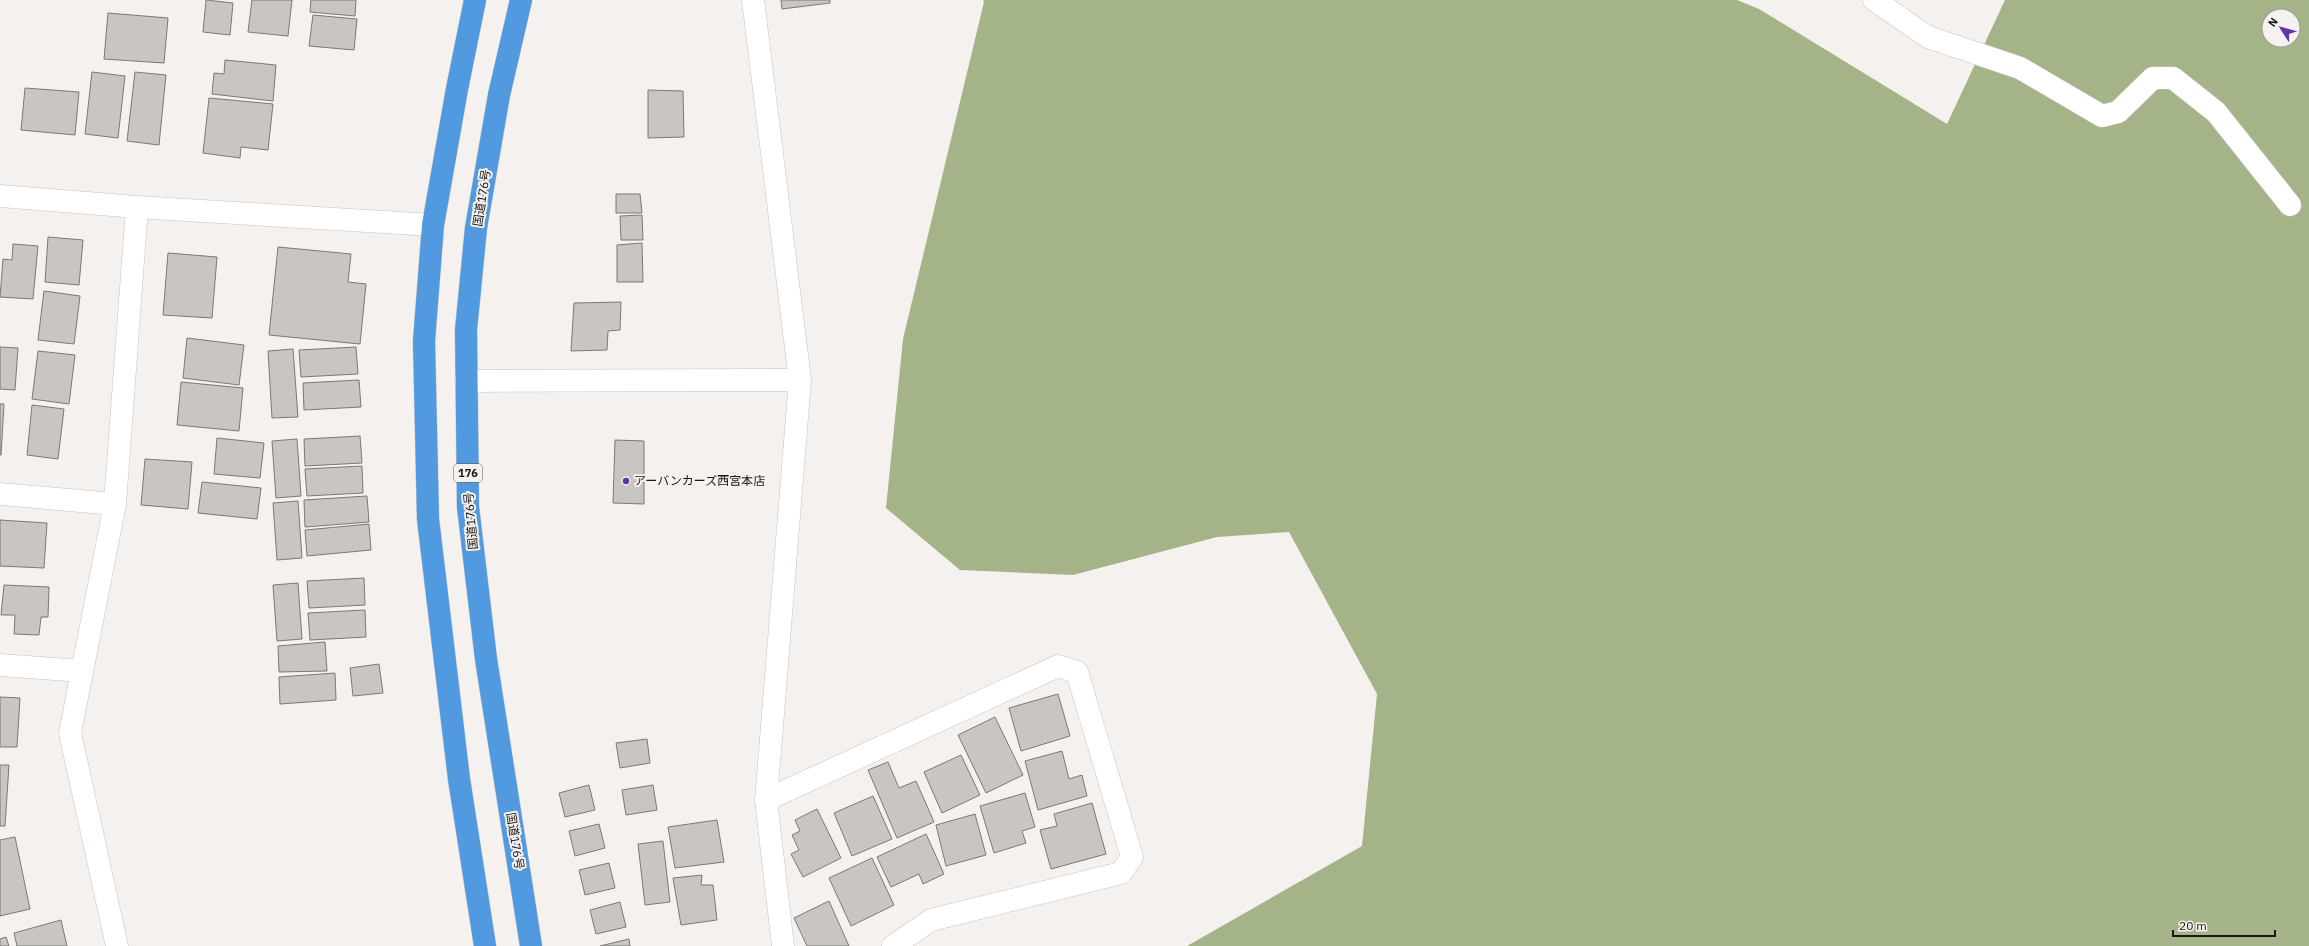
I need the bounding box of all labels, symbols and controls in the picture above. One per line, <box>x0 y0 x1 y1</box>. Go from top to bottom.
north arrow <box>2261 8 2301 48</box>
text: N <box>2265 15 2281 29</box>
street label: 国道176号 <box>470 168 493 228</box>
road number: 176 <box>454 464 482 482</box>
place label: アーバンカーズ西宮本店 <box>634 473 765 488</box>
marker: アーバンカーズ西宮本店 <box>621 476 631 486</box>
street label: 国道176号 <box>461 492 480 550</box>
street label: 国道176号 <box>504 811 527 871</box>
scale bar <box>2173 912 2275 938</box>
text: 20 m <box>2179 918 2207 933</box>

